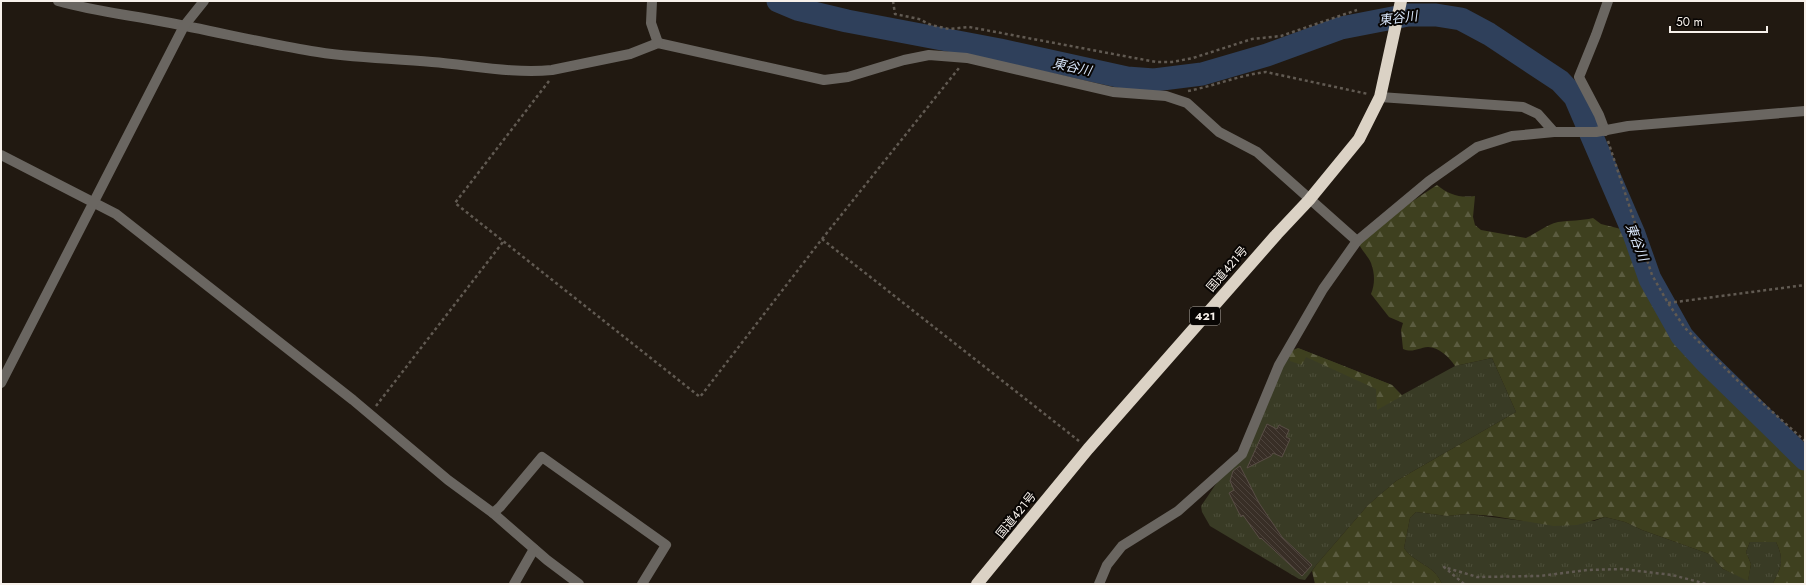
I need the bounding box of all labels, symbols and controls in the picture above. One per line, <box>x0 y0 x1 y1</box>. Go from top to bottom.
water label: 東谷川 <box>1377 6 1420 30</box>
scale bar <box>1670 8 1767 34</box>
text: 50 m <box>1676 13 1703 31</box>
water label: 東谷川 <box>1051 54 1095 81</box>
water label: 東谷川 <box>1621 220 1654 265</box>
street label: 国道421号 <box>1202 242 1252 296</box>
road number: 421 <box>1190 307 1220 325</box>
street label: 国道421号 <box>992 488 1040 542</box>

